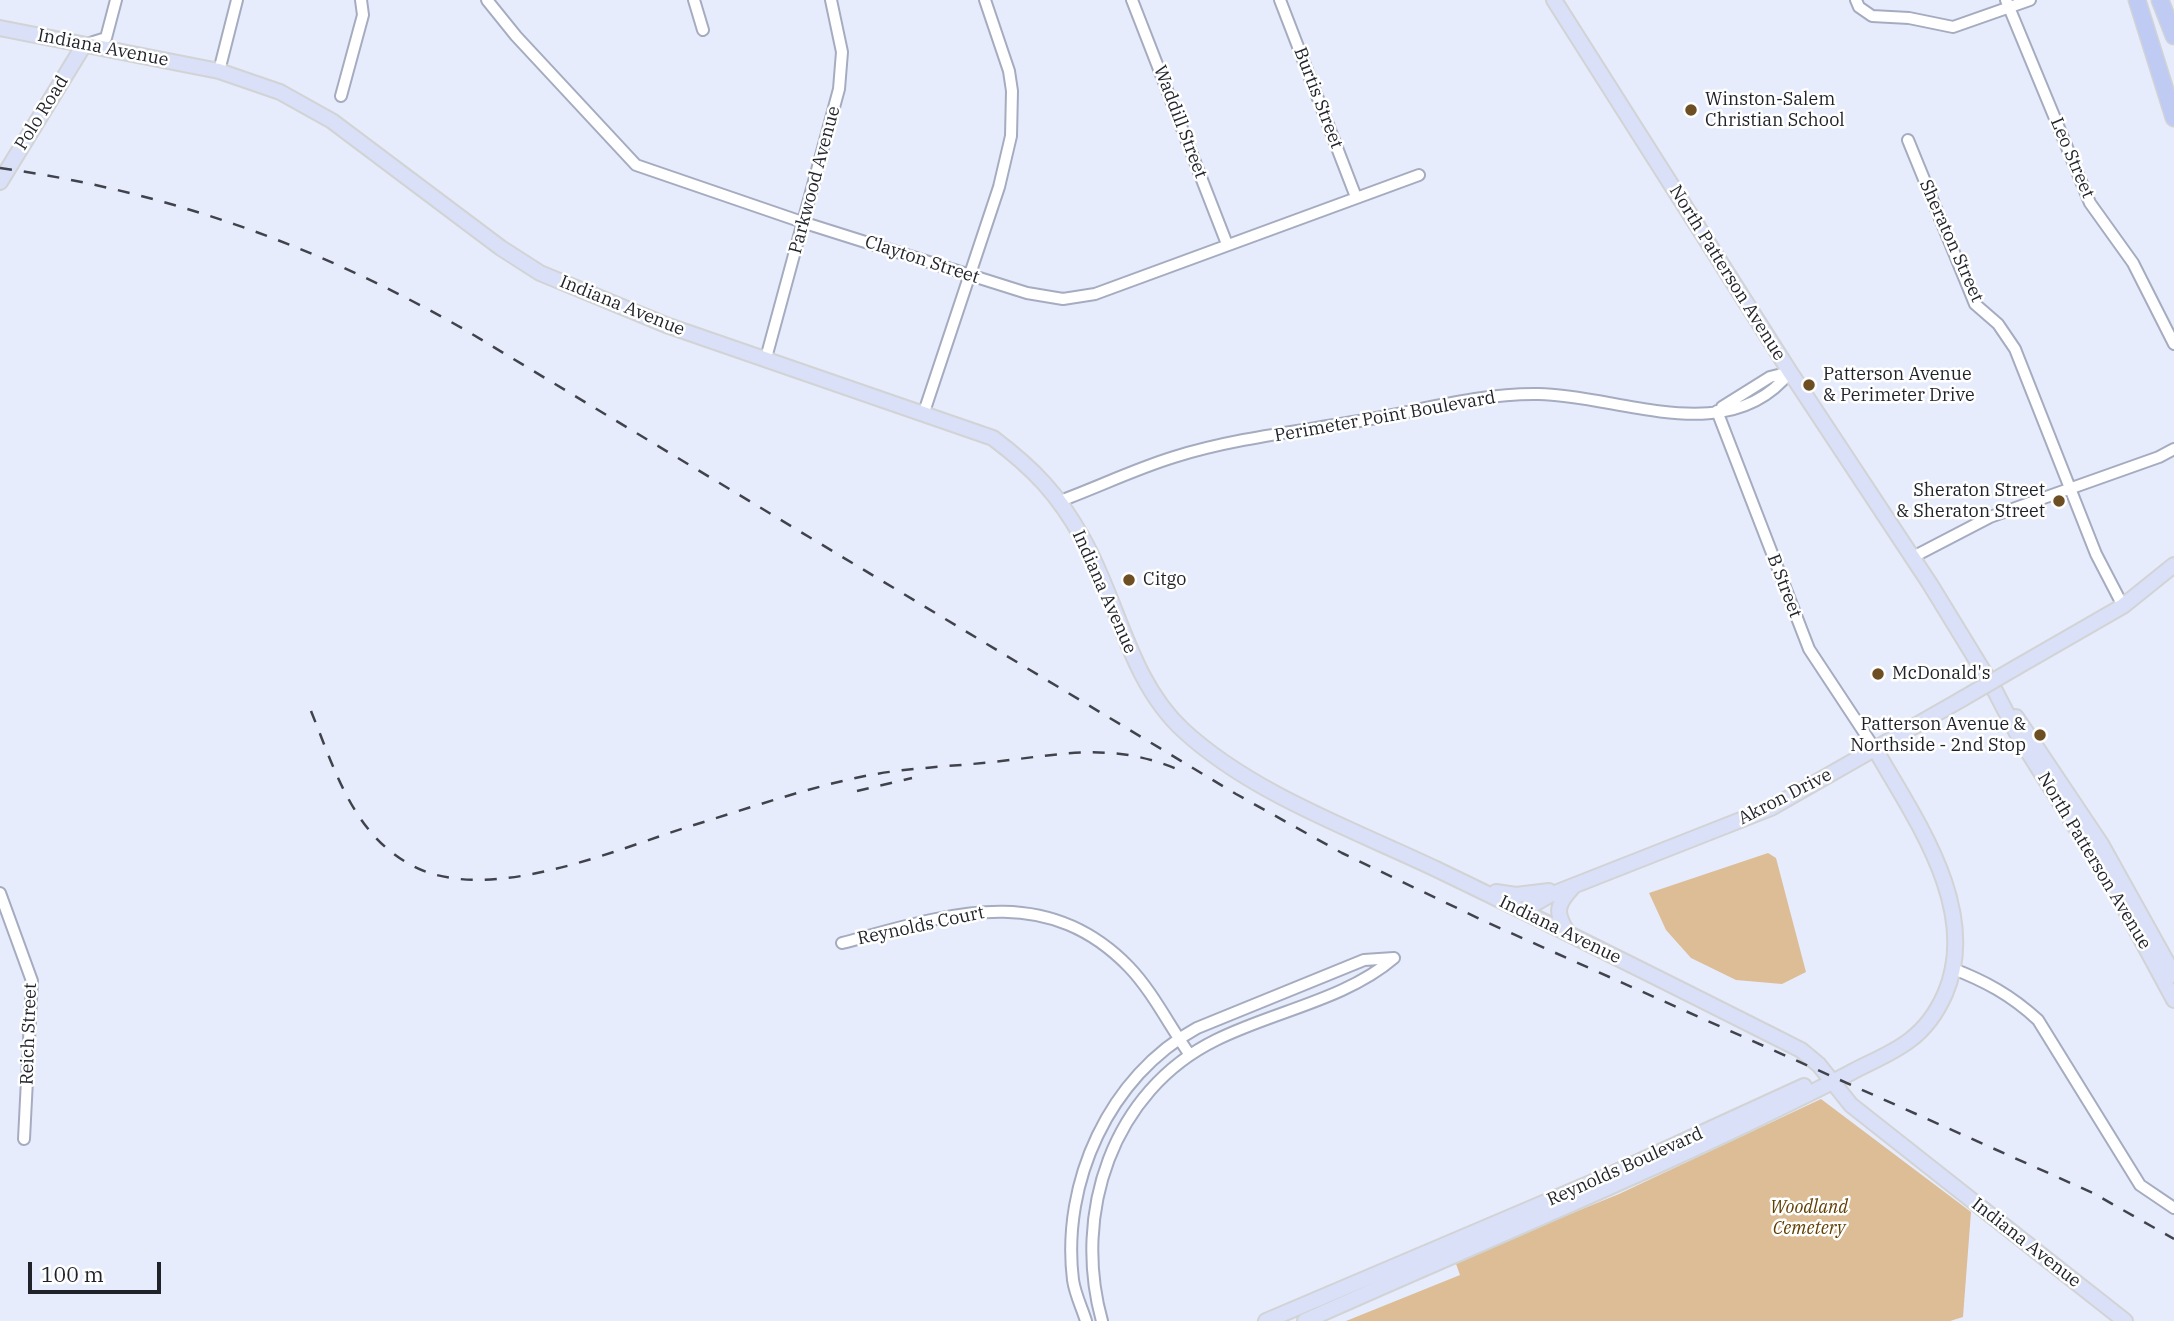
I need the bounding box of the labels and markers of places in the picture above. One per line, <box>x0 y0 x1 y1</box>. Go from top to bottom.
place label: Winston-Salem Christian School <box>1705 89 1845 132</box>
marker: Winston-Salem Christian School <box>1683 102 1699 118</box>
place label: Patterson Avenue & Perimeter Drive <box>1823 364 1975 406</box>
marker: Patterson Avenue & Perimeter Drive <box>1801 377 1817 393</box>
place label: Sheraton Street & Sheraton Street <box>1896 480 2045 522</box>
marker: Sheraton Street & Sheraton Street <box>2051 493 2067 509</box>
place label: Citgo <box>1143 569 1186 591</box>
marker: Citgo <box>1121 572 1137 588</box>
place label: McDonald's <box>1892 663 1991 685</box>
marker: McDonald's <box>1870 666 1886 682</box>
place label: Patterson Avenue & Northside - 2nd Stop <box>1850 714 2026 756</box>
marker: Patterson Avenue & Northside - 2nd Stop <box>2032 727 2048 743</box>

